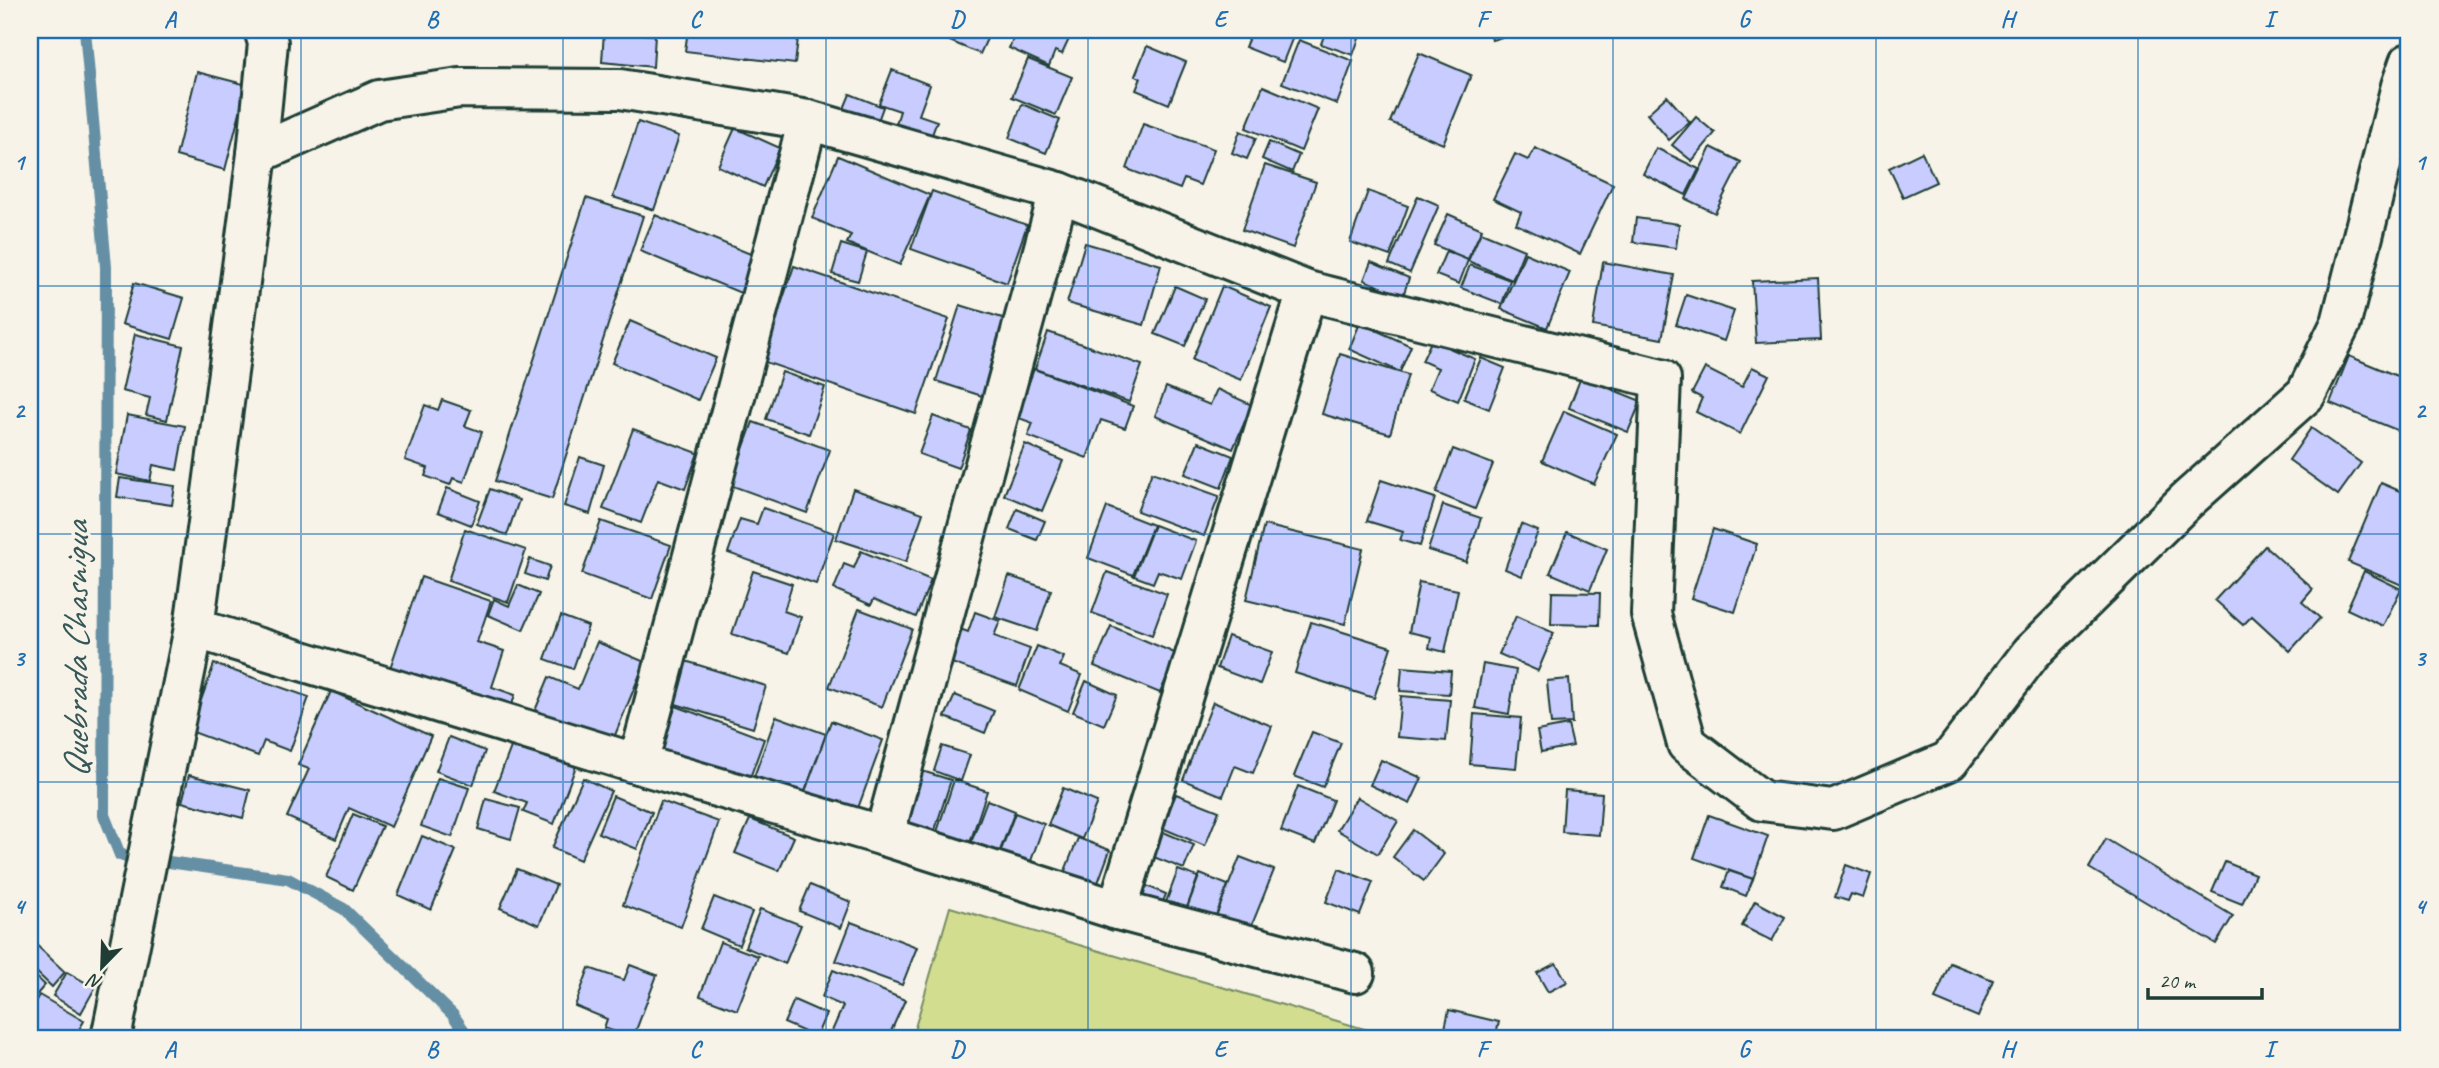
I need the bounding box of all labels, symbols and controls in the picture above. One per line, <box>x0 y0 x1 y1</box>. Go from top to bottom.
text: A <box>164 5 178 34</box>
text: B <box>426 5 440 34</box>
text: C <box>690 5 704 34</box>
text: D <box>950 5 966 34</box>
text: E <box>1214 5 1230 34</box>
text: F <box>1477 5 1493 34</box>
text: G <box>1738 5 1753 34</box>
text: H <box>2000 5 2018 34</box>
text: I <box>2264 5 2279 34</box>
text: 1 <box>14 148 27 177</box>
text: 1 <box>2415 148 2428 177</box>
text: 2 <box>14 396 27 425</box>
text: 2 <box>2415 396 2428 425</box>
water label: Quebrada Chasnigua <box>52 519 99 778</box>
text: 3 <box>14 644 27 673</box>
text: 3 <box>2415 644 2428 673</box>
text: 4 <box>14 892 27 921</box>
text: 4 <box>2415 892 2428 921</box>
north arrow <box>66 932 136 1002</box>
scale bar <box>2148 956 2262 1000</box>
text: N <box>83 967 106 995</box>
text: 20 m <box>2159 968 2197 994</box>
text: A <box>164 1035 178 1064</box>
text: B <box>426 1035 440 1064</box>
text: C <box>690 1035 704 1064</box>
text: D <box>950 1035 966 1064</box>
text: E <box>1214 1035 1230 1064</box>
text: F <box>1477 1035 1493 1064</box>
text: G <box>1738 1035 1753 1064</box>
text: H <box>2000 1035 2018 1064</box>
text: I <box>2264 1035 2279 1064</box>

